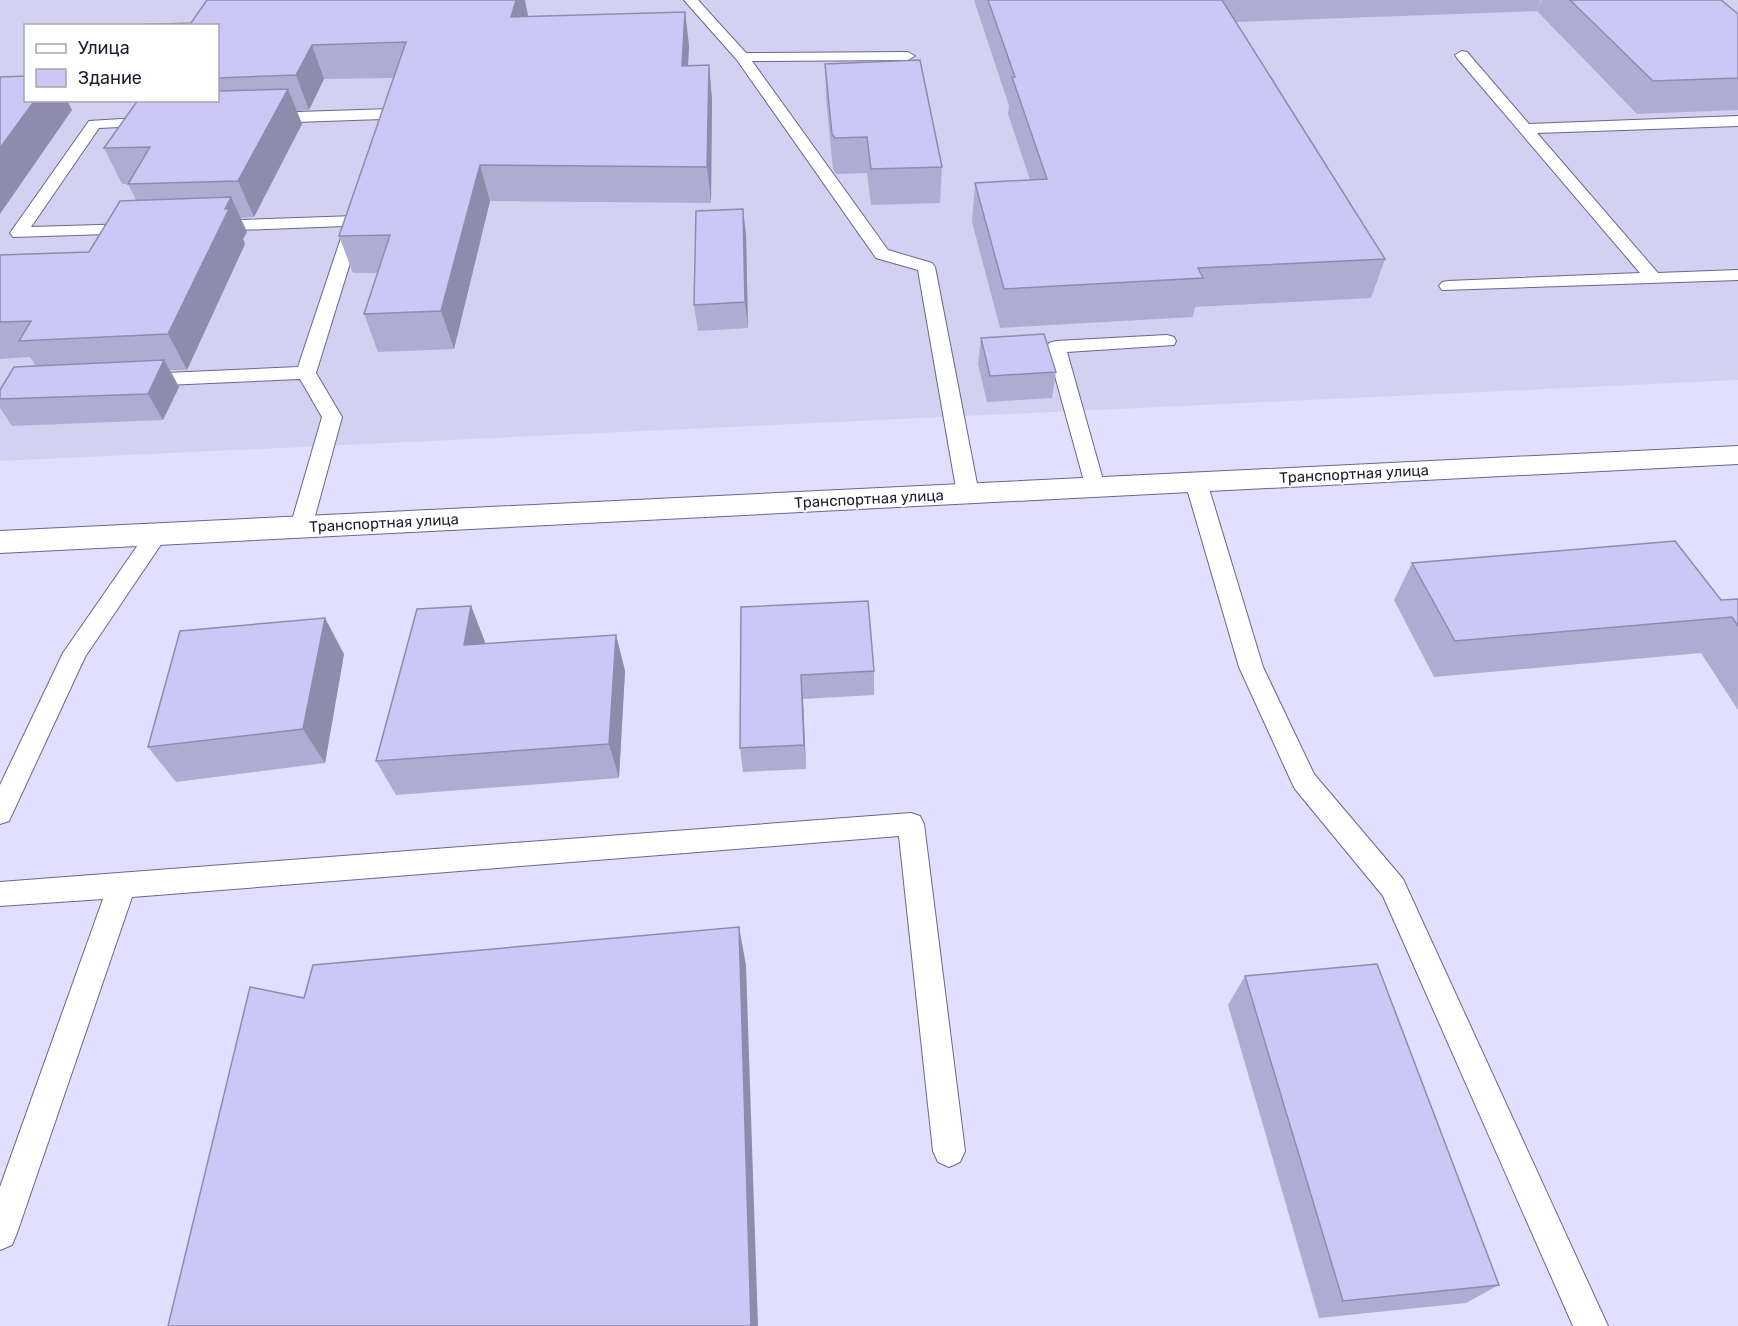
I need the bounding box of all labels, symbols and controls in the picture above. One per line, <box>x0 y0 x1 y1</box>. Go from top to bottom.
legend <box>24 24 219 102</box>
text: Улица <box>78 37 130 59</box>
text: Здание <box>78 67 142 89</box>
street label: Транспортная улица <box>1279 461 1429 487</box>
street label: Транспортная улица <box>794 486 944 512</box>
street label: Транспортная улица <box>309 510 459 536</box>

